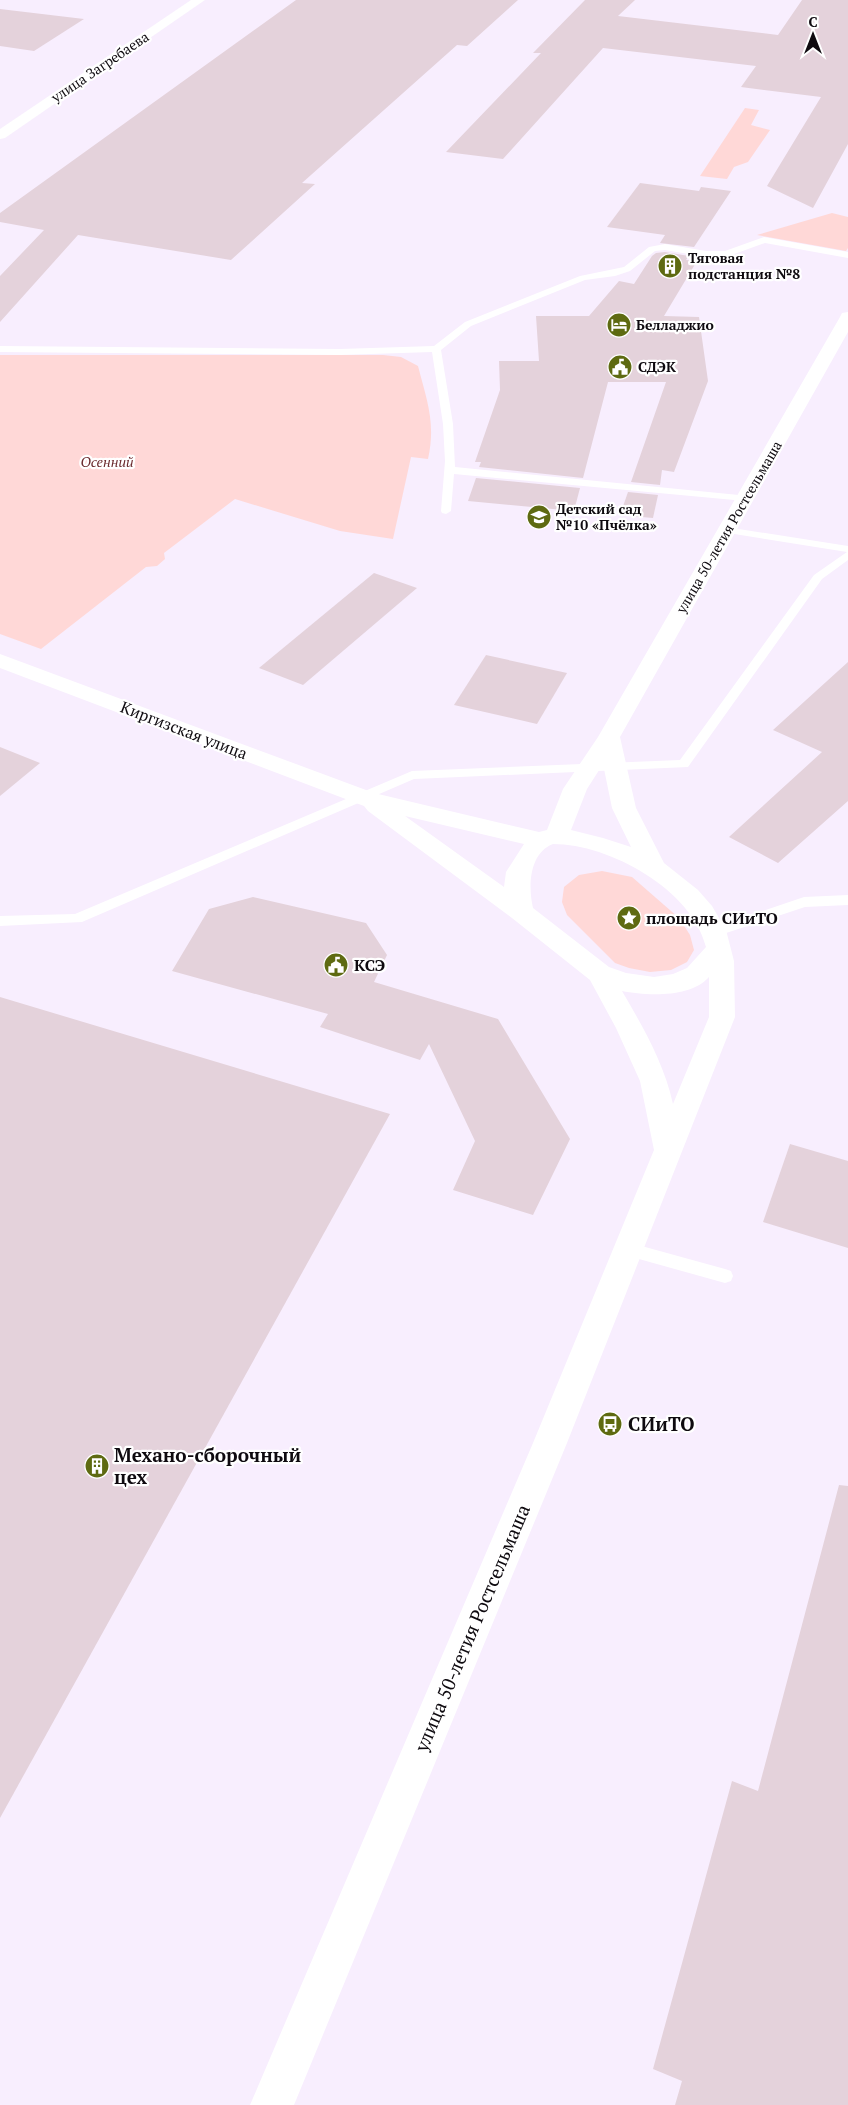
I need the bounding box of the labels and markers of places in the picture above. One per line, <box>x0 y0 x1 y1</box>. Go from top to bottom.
place label: Тяговая подстанция №8 <box>688 248 800 283</box>
building icon: Тяговая подстанция №8 <box>657 253 683 279</box>
hotel icon: Белладжио <box>606 312 632 338</box>
place label: Белладжио <box>636 315 714 334</box>
public building icon: СДЭК <box>607 354 633 380</box>
place label: СДЭК <box>638 357 676 376</box>
place label: Детский сад №10 «Пчёлка» <box>556 499 657 534</box>
school or university icon: Детский сад №10 «Пчёлка» <box>526 504 552 530</box>
place icon: площадь СИиТО <box>616 905 642 931</box>
place label: площадь СИиТО <box>646 907 778 929</box>
public building icon: КСЭ <box>323 952 349 978</box>
place label: КСЭ <box>354 954 385 976</box>
bus stop icon: СИиТО <box>597 1411 623 1437</box>
place label: СИиТО <box>628 1411 695 1436</box>
place label: Механо-сборочный цех <box>114 1442 302 1489</box>
building icon: Механо-сборочный цех <box>84 1453 110 1479</box>

